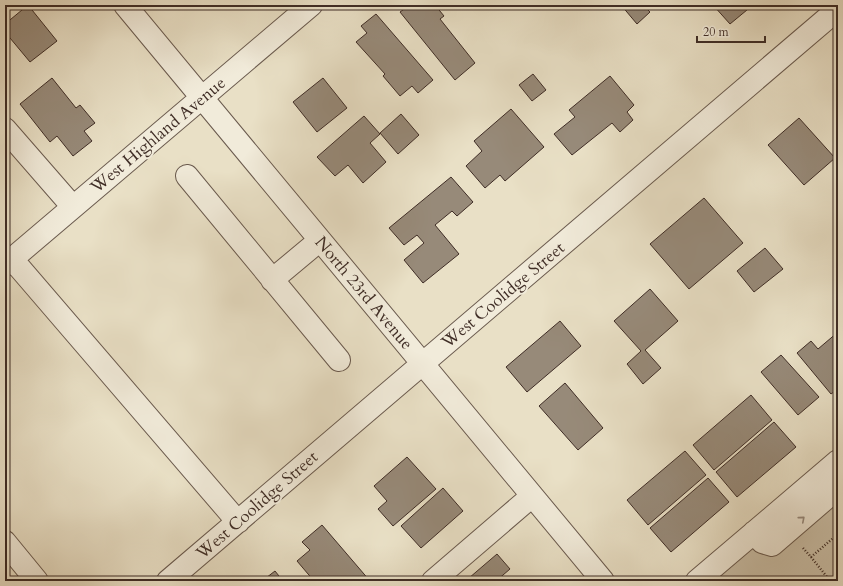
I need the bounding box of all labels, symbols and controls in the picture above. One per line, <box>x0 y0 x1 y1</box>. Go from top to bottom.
scale bar <box>697 18 765 44</box>
text: 20 m <box>703 24 730 40</box>
street label: West Highland Avenue <box>85 72 231 199</box>
street label: North 23rd Avenue <box>310 231 418 355</box>
street label: West Coolidge Street <box>436 236 570 354</box>
street label: West Coolidge Street <box>190 445 323 565</box>
one-way arrow <box>797 517 805 524</box>

